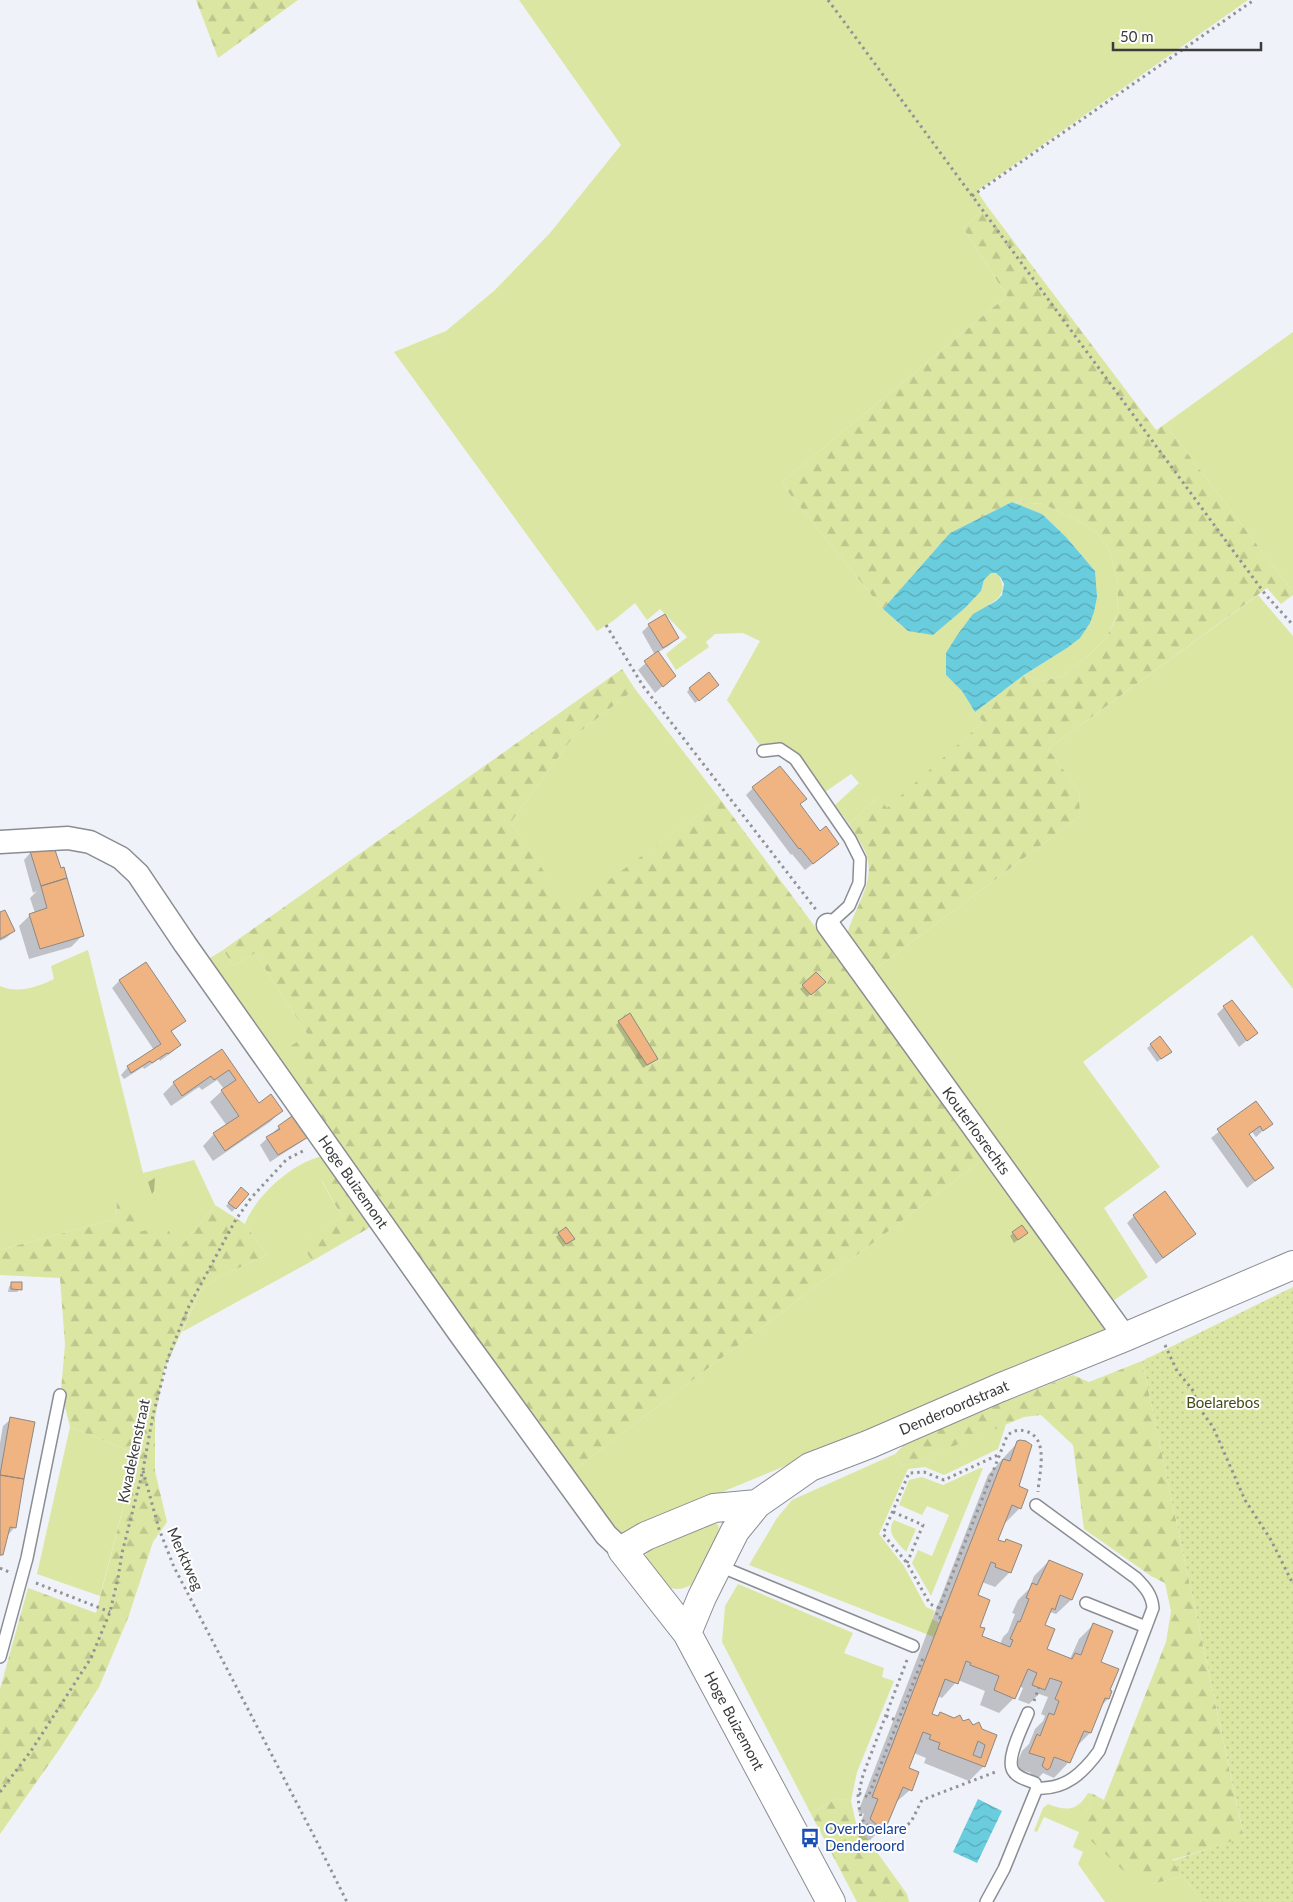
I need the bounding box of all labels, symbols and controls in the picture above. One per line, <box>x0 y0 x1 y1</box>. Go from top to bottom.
scale bar <box>1113 20 1260 52</box>
text: 50 m <box>1120 27 1154 45</box>
street label: Kouterlosrechts <box>939 1083 1015 1178</box>
street label: Hoge Buizemont <box>315 1131 393 1232</box>
street label: Denderoordstraat <box>896 1376 1012 1438</box>
park label: Boelarebos <box>1186 1393 1260 1411</box>
street label: Kwadekenstraat <box>113 1397 153 1504</box>
street label: Merktweg <box>164 1524 208 1593</box>
street label: Hoge Buizemont <box>701 1668 769 1774</box>
place label: Overboelare Denderoord <box>825 1819 907 1854</box>
bus stop icon: Overboelare Denderoord <box>799 1827 821 1849</box>

